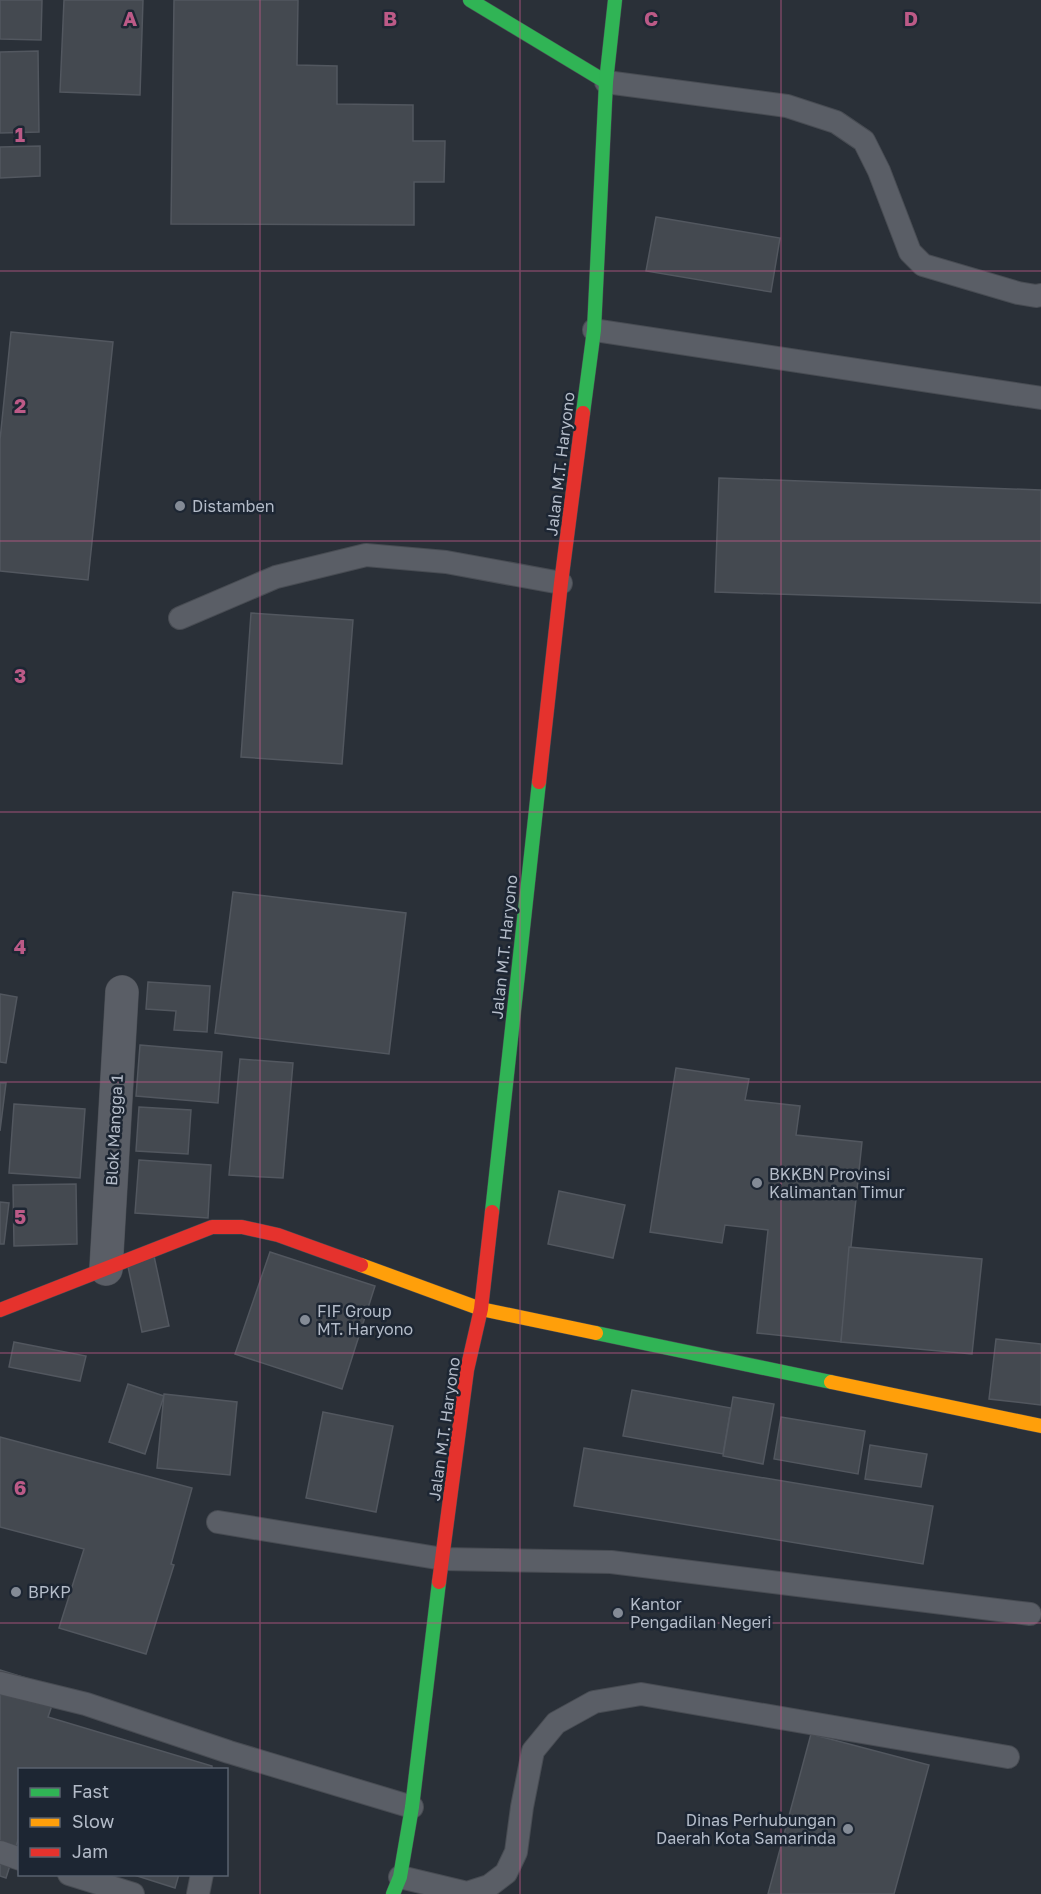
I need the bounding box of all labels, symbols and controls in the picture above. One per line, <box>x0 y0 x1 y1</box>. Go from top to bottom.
text: A <box>123 6 137 30</box>
text: B <box>383 6 397 30</box>
text: C <box>644 6 658 30</box>
text: D <box>904 6 918 30</box>
text: 1 <box>15 122 25 146</box>
street label: Jalan M.T. Haryono <box>541 391 579 537</box>
text: 2 <box>14 393 26 417</box>
place label: Distamben <box>192 496 275 516</box>
marker: Distamben <box>173 499 187 513</box>
text: 3 <box>14 663 26 687</box>
street label: Jalan M.T. Haryono <box>486 874 522 1020</box>
text: 4 <box>14 934 26 958</box>
street label: Blok Mangga 1 <box>101 1074 127 1186</box>
place label: BKKBN Provinsi Kalimantan Timur <box>769 1164 905 1202</box>
marker: BKKBN Provinsi Kalimantan Timur <box>750 1176 764 1190</box>
text: 5 <box>14 1204 26 1228</box>
place label: FIF Group MT. Haryono <box>317 1301 413 1339</box>
marker: FIF Group MT. Haryono <box>298 1313 312 1327</box>
street label: Jalan M.T. Haryono <box>424 1356 464 1502</box>
text: 6 <box>14 1475 26 1499</box>
place label: BPKP <box>28 1582 71 1602</box>
marker: BPKP <box>9 1585 23 1599</box>
place label: Kantor Pengadilan Negeri <box>630 1594 772 1632</box>
marker: Kantor Pengadilan Negeri <box>611 1606 625 1620</box>
legend <box>18 1768 228 1876</box>
text: Fast <box>72 1780 109 1802</box>
text: Slow <box>72 1810 115 1832</box>
place label: Dinas Perhubungan Daerah Kota Samarinda <box>656 1810 836 1848</box>
marker: Dinas Perhubungan Daerah Kota Samarinda <box>841 1822 855 1836</box>
text: Jam <box>72 1840 108 1862</box>

